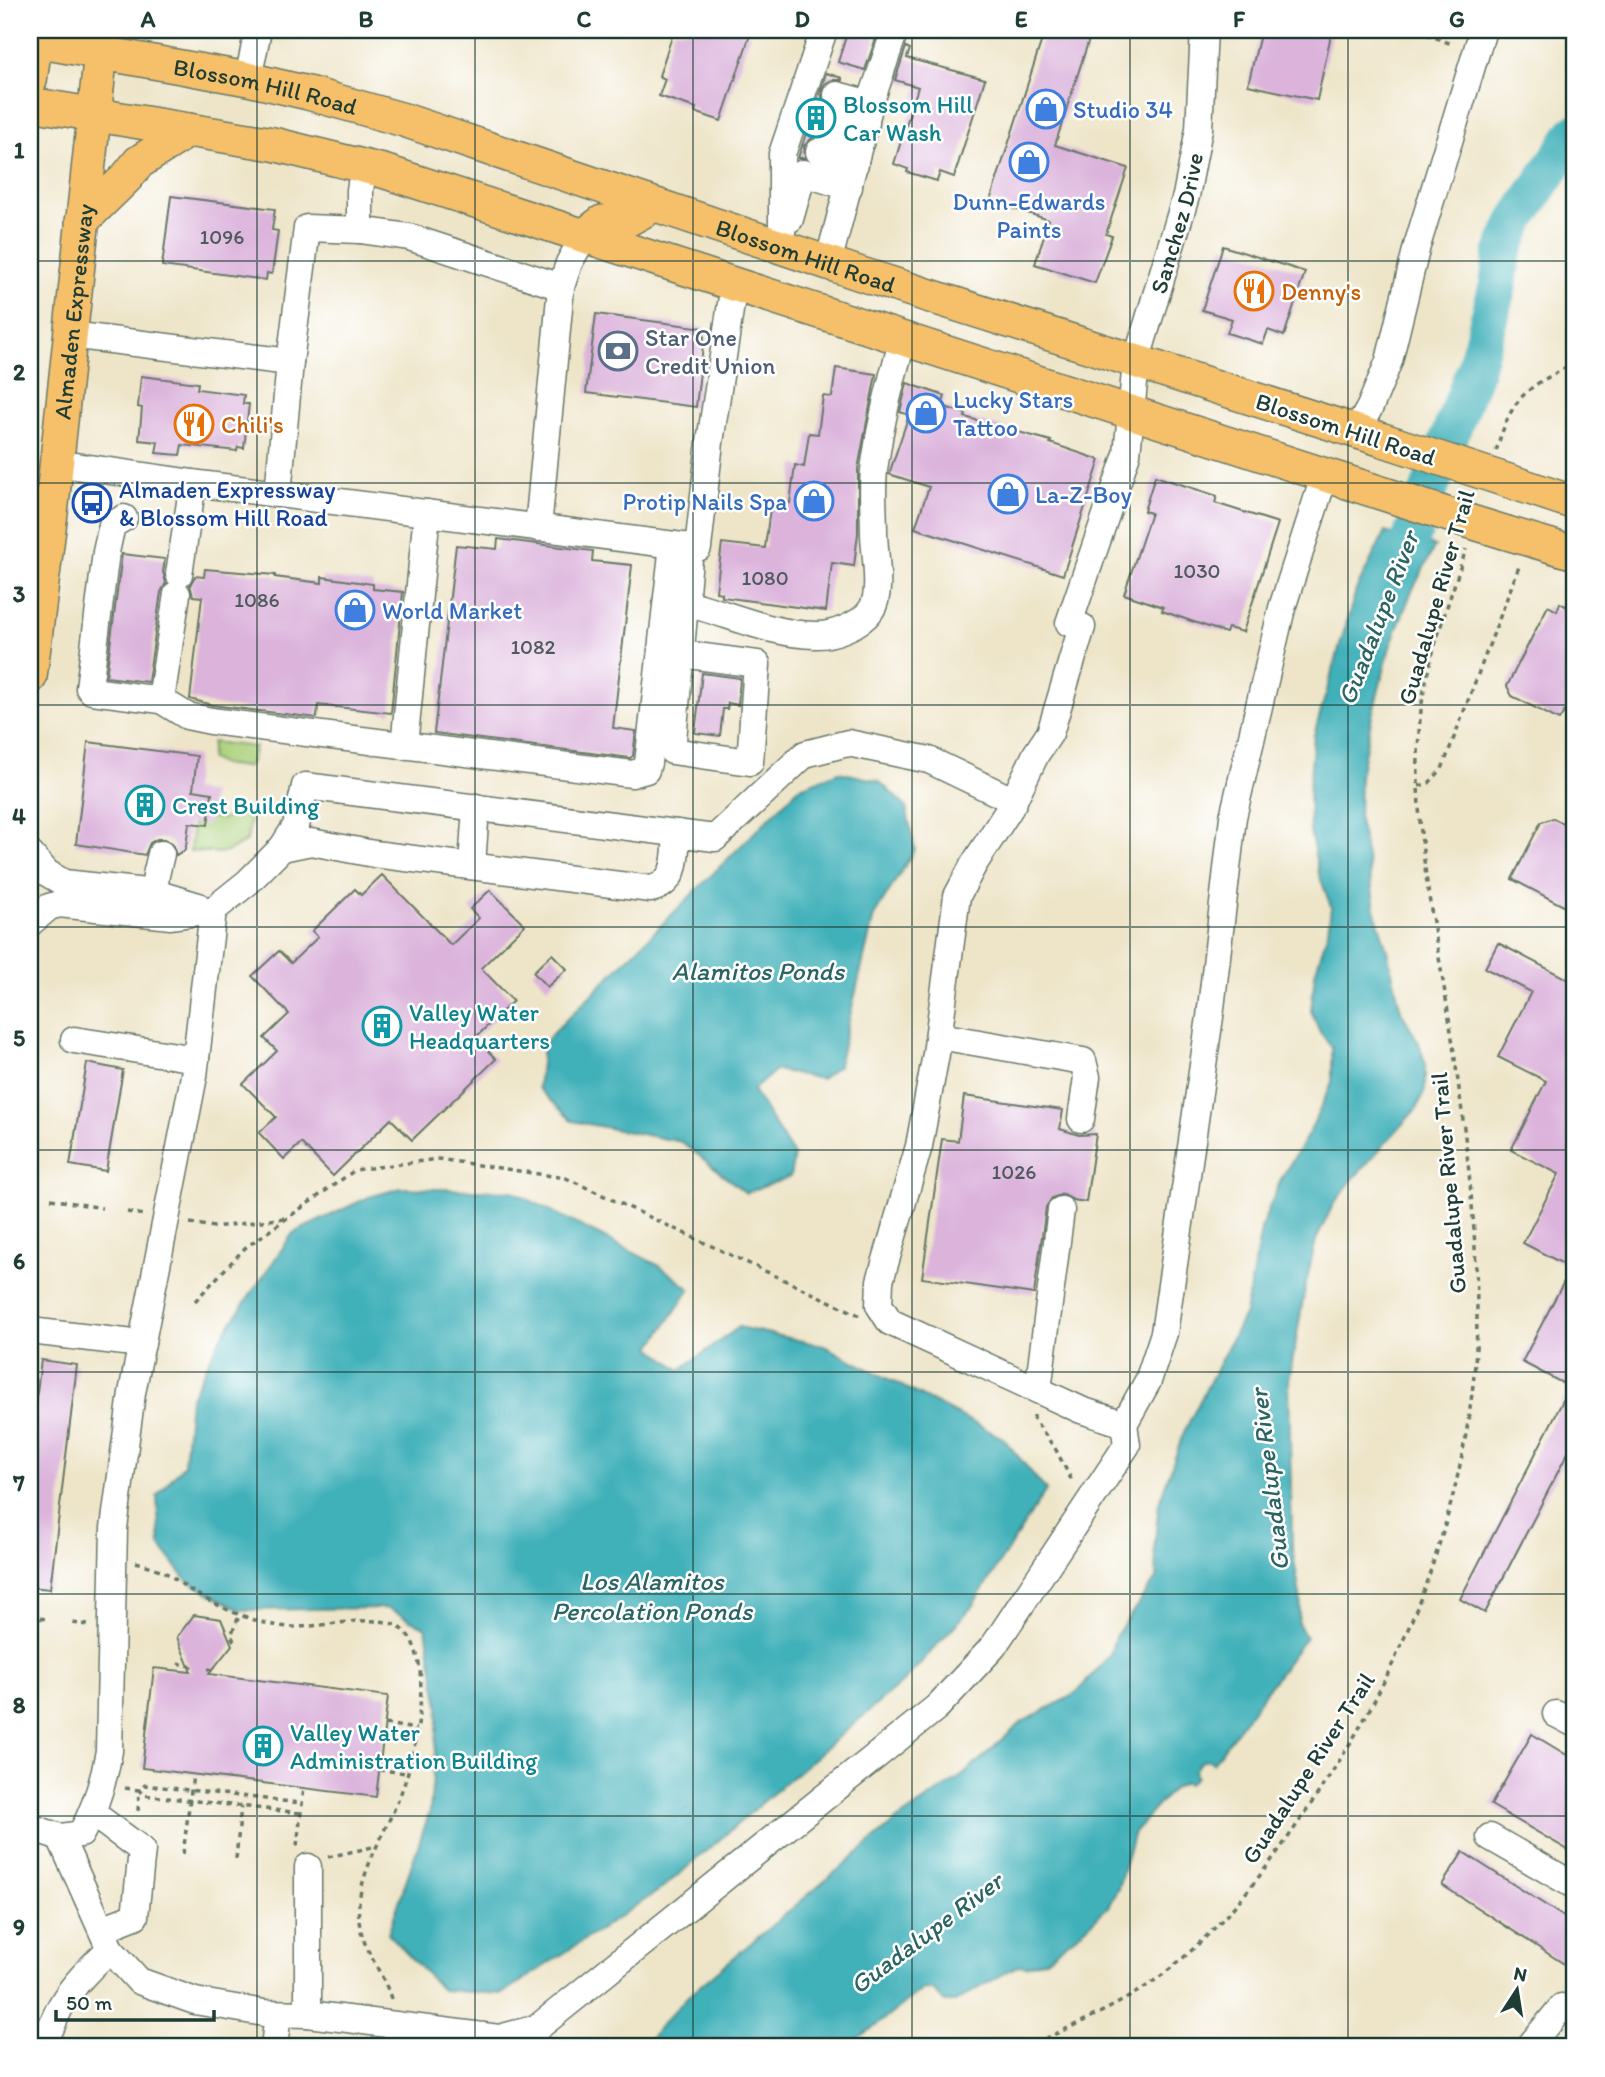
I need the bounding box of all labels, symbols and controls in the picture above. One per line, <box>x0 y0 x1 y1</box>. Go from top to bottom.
text: A <box>140 5 156 33</box>
text: B <box>359 5 374 33</box>
text: C <box>577 5 592 33</box>
text: D <box>794 5 810 33</box>
text: E <box>1015 5 1028 33</box>
text: F <box>1233 5 1246 33</box>
text: G <box>1449 5 1465 33</box>
street label: Blossom Hill Road <box>171 51 361 121</box>
shop icon: Studio 34 <box>1025 88 1067 130</box>
place label: Blossom Hill Car Wash <box>843 90 973 147</box>
place label: Studio 34 <box>1073 95 1173 124</box>
building icon: Blossom Hill Car Wash <box>795 97 837 139</box>
text: 1 <box>14 136 25 164</box>
shop icon: Dunn-Edwards Paints <box>1008 141 1050 183</box>
street label: Sanchez Drive <box>1143 150 1209 297</box>
place label: Dunn-Edwards Paints <box>953 187 1105 244</box>
street label: Almaden Expressway <box>47 202 99 421</box>
street label: Blossom Hill Road <box>712 212 900 299</box>
house number: 1096 <box>200 224 244 249</box>
restaurant icon: Denny's <box>1233 270 1275 312</box>
place label: Denny's <box>1281 277 1361 306</box>
place label: Star One Credit Union <box>645 323 775 380</box>
bank icon: Star One Credit Union <box>597 330 639 372</box>
text: 2 <box>13 358 26 386</box>
place label: Lucky Stars Tattoo <box>953 385 1073 442</box>
street label: Blossom Hill Road <box>1252 386 1440 472</box>
shop icon: Lucky Stars Tattoo <box>905 392 947 434</box>
restaurant icon: Chili's <box>173 403 215 445</box>
place label: Chili's <box>221 410 284 439</box>
shop icon: La-Z-Boy <box>987 473 1029 515</box>
place label: Almaden Expressway & Blossom Hill Road <box>119 475 336 532</box>
shop icon: Protip Nails Spa <box>793 480 835 522</box>
place label: La-Z-Boy <box>1035 480 1132 509</box>
bus stop icon: Almaden Expressway & Blossom Hill Road <box>71 482 113 524</box>
street label: Guadalupe River Trail <box>1391 486 1481 708</box>
place label: Protip Nails Spa <box>623 487 787 516</box>
water label: Guadalupe River <box>1330 524 1427 709</box>
house number: 1030 <box>1173 558 1221 583</box>
house number: 1080 <box>741 565 789 590</box>
text: 3 <box>13 580 26 608</box>
house number: 1086 <box>234 587 280 612</box>
shop icon: World Market <box>334 589 376 631</box>
place label: World Market <box>382 596 522 625</box>
house number: 1082 <box>510 634 556 659</box>
building icon: Crest Building <box>124 784 166 826</box>
place label: Crest Building <box>172 791 320 820</box>
text: 4 <box>12 802 26 830</box>
water label: Alamitos Ponds <box>672 955 846 987</box>
place label: Valley Water Headquarters <box>409 998 550 1055</box>
building icon: Valley Water Headquarters <box>361 1005 403 1047</box>
text: 5 <box>13 1024 25 1052</box>
street label: Guadalupe River Trail <box>1424 1071 1472 1295</box>
house number: 1026 <box>992 1159 1036 1184</box>
text: 6 <box>13 1247 25 1275</box>
water label: Guadalupe River <box>1242 1384 1296 1573</box>
text: 7 <box>12 1469 25 1497</box>
water label: Los Alamitos Percolation Ponds <box>552 1565 754 1627</box>
street label: Guadalupe River Trail <box>1235 1667 1381 1869</box>
text: 8 <box>13 1691 26 1719</box>
place label: Valley Water Administration Building <box>290 1718 538 1775</box>
building icon: Valley Water Administration Building <box>242 1725 284 1767</box>
water label: Guadalupe River <box>843 1863 1011 2001</box>
text: 9 <box>13 1913 25 1941</box>
north arrow <box>1482 1954 1552 2024</box>
text: N <box>1512 1961 1529 1986</box>
scale bar <box>56 1979 214 2023</box>
text: 50 m <box>66 1990 113 2015</box>

